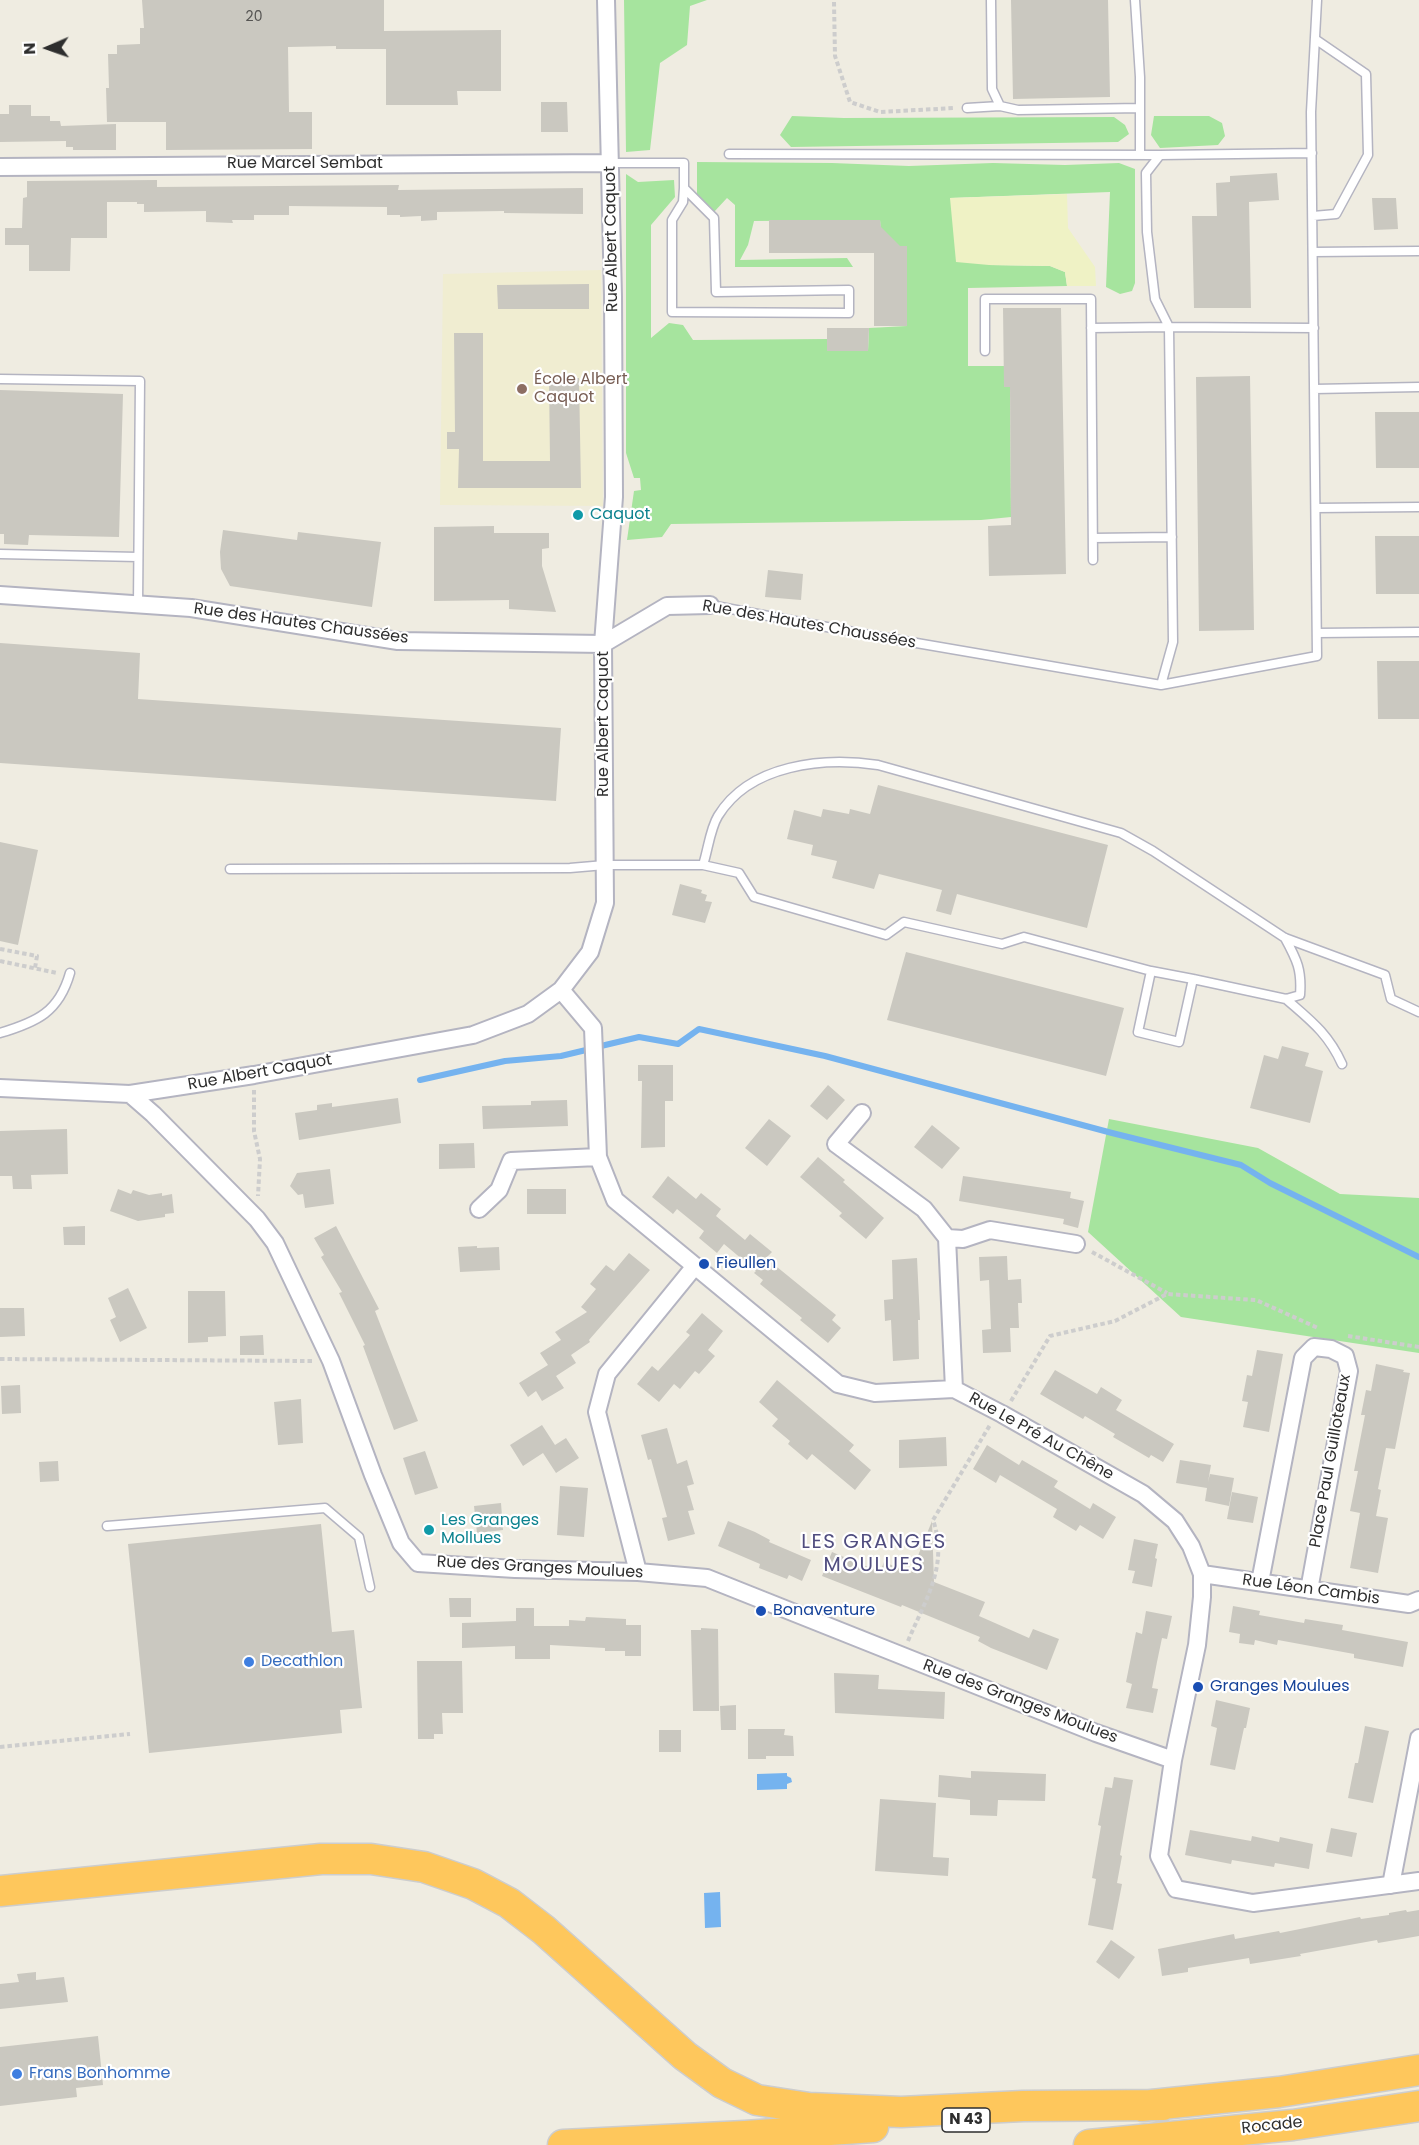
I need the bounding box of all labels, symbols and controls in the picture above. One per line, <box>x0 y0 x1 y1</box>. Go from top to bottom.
house number: 20 <box>246 9 262 25</box>
north arrow <box>18 18 78 78</box>
text: N <box>18 42 41 55</box>
street label: Rue Marcel Sembat <box>227 154 383 174</box>
street label: Rue Albert Caquot <box>601 166 623 312</box>
place label: École Albert Caquot <box>534 370 628 408</box>
marker: École Albert Caquot <box>515 382 529 396</box>
place label: Caquot <box>590 505 650 525</box>
marker: Caquot <box>571 508 585 522</box>
street label: Rue des Hautes Chaussées <box>701 597 917 653</box>
street label: Rue des Hautes Chaussées <box>192 599 410 649</box>
street label: Rue Albert Caquot <box>594 651 614 797</box>
street label: Rue Albert Caquot <box>186 1051 334 1095</box>
place label: Fieullen <box>716 1254 776 1274</box>
marker: Fieullen <box>697 1257 711 1271</box>
street label: Place Paul Guilloteaux <box>1306 1373 1356 1549</box>
street label: Rue Le Pré Au Chêne <box>965 1389 1117 1485</box>
place label: Les Granges Mollues <box>441 1511 539 1549</box>
marker: Les Granges Mollues <box>422 1523 436 1537</box>
district label: LES GRANGES MOULUES <box>801 1531 947 1578</box>
street label: Rue des Granges Moulues <box>436 1553 644 1583</box>
street label: Rue Léon Cambis <box>1241 1571 1381 1609</box>
place label: Bonaventure <box>773 1601 875 1621</box>
marker: Bonaventure <box>754 1604 768 1618</box>
place label: Decathlon <box>261 1652 343 1672</box>
marker: Decathlon <box>242 1655 256 1669</box>
street label: Rue des Granges Moulues <box>920 1656 1120 1748</box>
place label: Granges Moulues <box>1210 1677 1350 1697</box>
marker: Granges Moulues <box>1191 1680 1205 1694</box>
place label: Frans Bonhomme <box>29 2064 170 2084</box>
marker: Frans Bonhomme <box>10 2067 24 2081</box>
road number: N 43 <box>942 2108 990 2132</box>
street label: Rocade <box>1241 2113 1303 2139</box>

